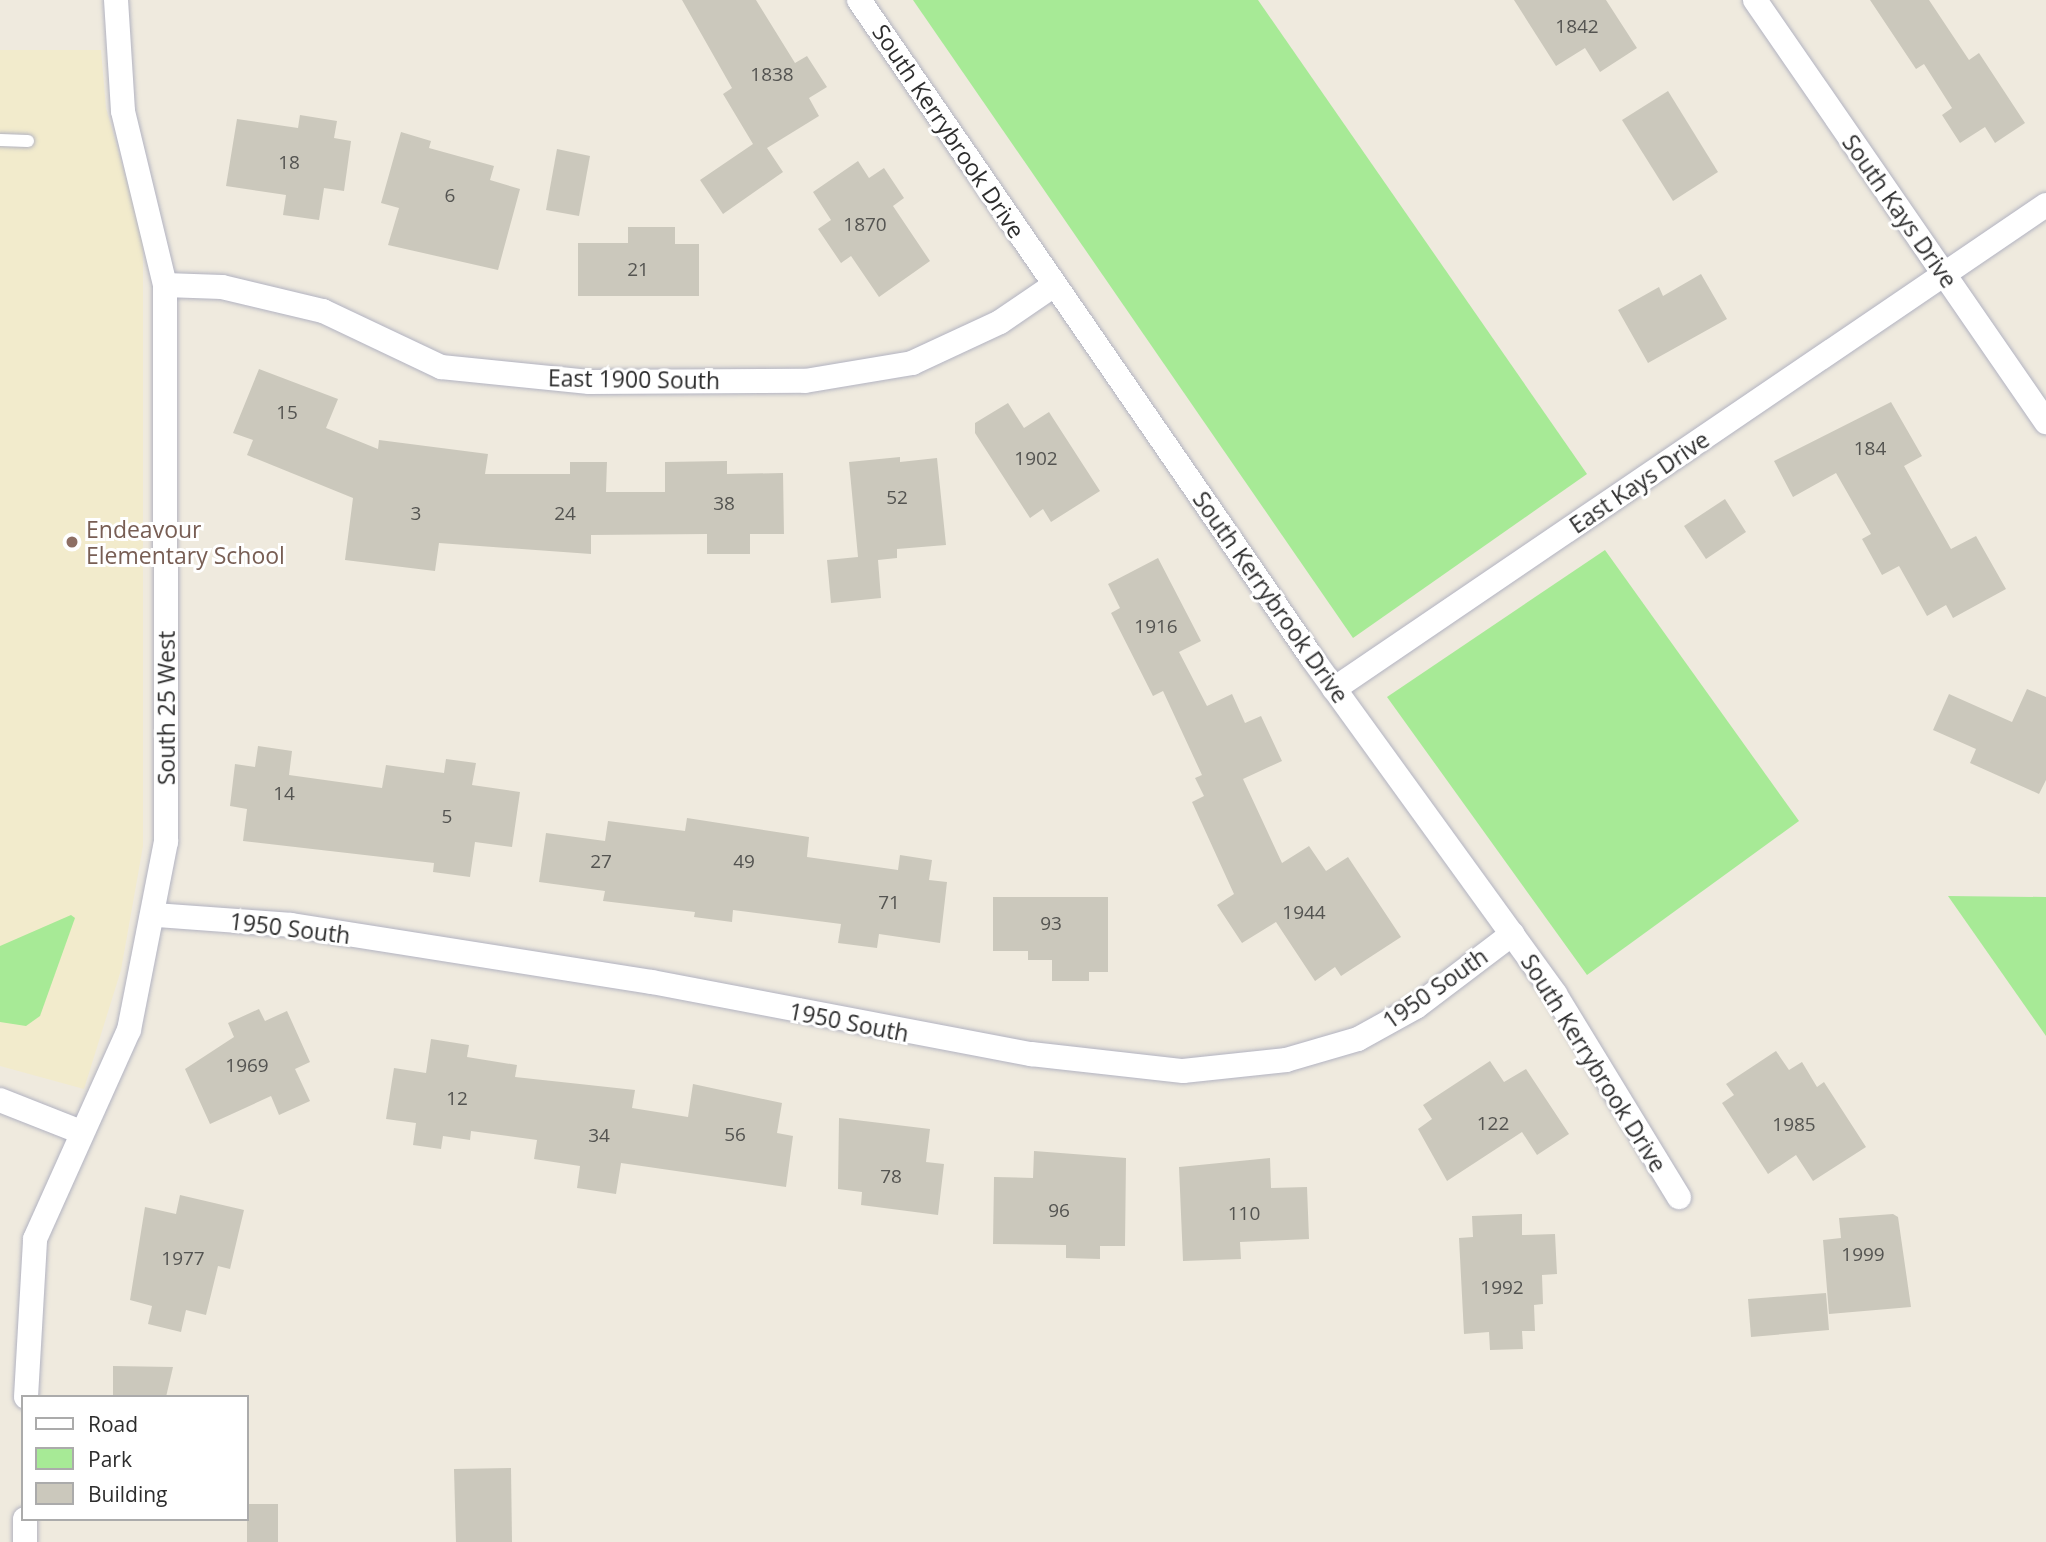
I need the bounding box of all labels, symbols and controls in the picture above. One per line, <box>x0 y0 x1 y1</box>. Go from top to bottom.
house number: 1842 <box>1555 16 1599 38</box>
street label: South Kerrybrook Drive <box>867 19 1031 243</box>
house number: 1838 <box>750 64 794 86</box>
street label: South Kays Drive <box>1837 129 1963 293</box>
house number: 18 <box>278 152 300 174</box>
house number: 6 <box>445 185 455 207</box>
house number: 1870 <box>843 214 887 236</box>
house number: 21 <box>627 259 649 281</box>
street label: East 1900 South <box>548 364 720 394</box>
house number: 15 <box>276 402 298 424</box>
street label: East Kays Drive <box>1564 425 1714 539</box>
house number: 184 <box>1854 438 1886 460</box>
house number: 1902 <box>1014 448 1058 470</box>
street label: South Kerrybrook Drive <box>1188 486 1354 708</box>
house number: 52 <box>886 487 908 509</box>
house number: 38 <box>713 493 735 515</box>
house number: 3 <box>411 503 421 525</box>
house number: 24 <box>554 503 576 525</box>
place label: Endeavour Elementary School <box>86 515 285 569</box>
marker: Endeavour Elementary School <box>64 534 80 550</box>
house number: 1916 <box>1134 616 1178 638</box>
street label: South 25 West <box>152 631 180 785</box>
house number: 14 <box>273 783 295 805</box>
house number: 5 <box>442 806 452 828</box>
house number: 27 <box>590 851 612 873</box>
house number: 49 <box>733 851 755 873</box>
house number: 71 <box>878 892 900 914</box>
house number: 1944 <box>1282 902 1326 924</box>
street label: 1950 South <box>228 907 352 949</box>
house number: 93 <box>1040 913 1062 935</box>
street label: 1950 South <box>1377 942 1493 1034</box>
street label: South Kerrybrook Drive <box>1516 949 1672 1177</box>
street label: 1950 South <box>787 997 911 1047</box>
house number: 1969 <box>225 1055 269 1077</box>
house number: 12 <box>446 1088 468 1110</box>
house number: 122 <box>1477 1113 1509 1135</box>
house number: 1985 <box>1772 1114 1816 1136</box>
house number: 56 <box>724 1124 746 1146</box>
house number: 34 <box>588 1125 610 1147</box>
house number: 78 <box>880 1166 902 1188</box>
house number: 96 <box>1048 1200 1070 1222</box>
house number: 110 <box>1228 1203 1260 1225</box>
house number: 1999 <box>1841 1244 1885 1266</box>
house number: 1977 <box>161 1248 205 1270</box>
house number: 1992 <box>1480 1277 1524 1299</box>
legend <box>21 1395 248 1521</box>
text: Road <box>88 1410 138 1438</box>
text: Park <box>88 1445 132 1473</box>
text: Building <box>88 1480 167 1508</box>

